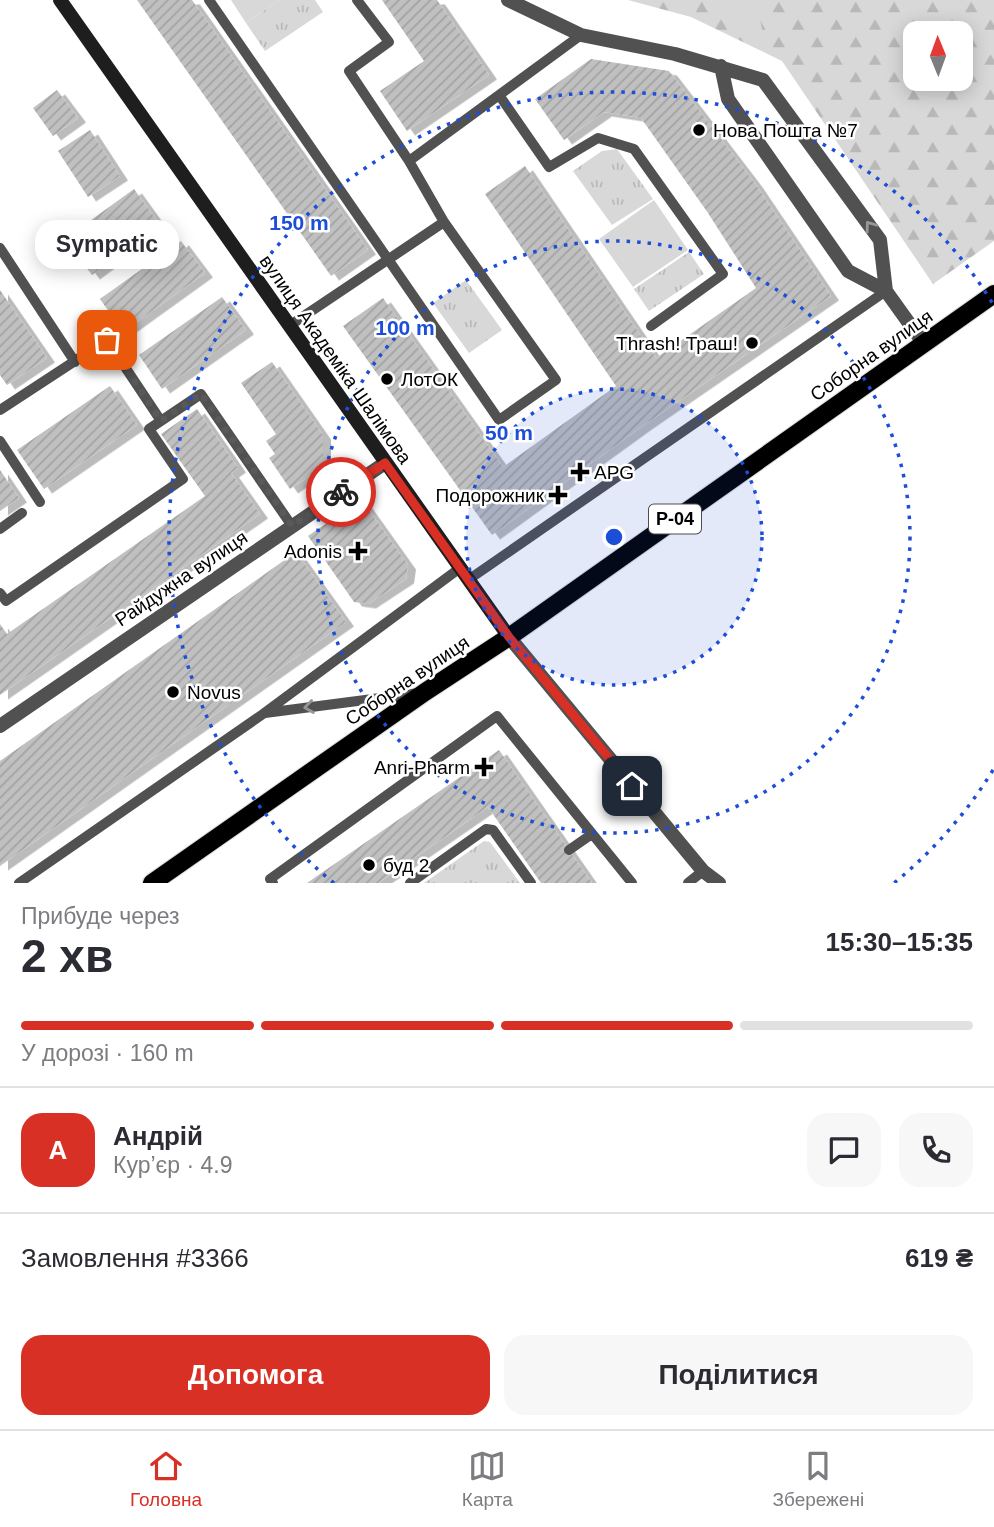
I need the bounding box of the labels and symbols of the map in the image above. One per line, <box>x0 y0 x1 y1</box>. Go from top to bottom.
north arrow <box>903 21 973 91</box>
place label: Нова Пошта №7 <box>713 120 858 141</box>
marker: Нова Пошта №7 <box>691 122 707 138</box>
text: 150 m <box>269 211 329 234</box>
callout: Sympatic <box>35 221 179 270</box>
one-way arrow <box>866 221 879 234</box>
street label: вулиця Академіка Шалімова <box>255 251 416 468</box>
street label: Соборна вулиця <box>806 305 936 405</box>
pin <box>77 310 137 370</box>
text: 100 m <box>375 316 435 339</box>
place label: Thrash! Траш! <box>616 333 738 354</box>
marker: Thrash! Траш! <box>744 335 760 351</box>
place label: ЛотОК <box>401 369 458 390</box>
marker: ЛотОК <box>379 371 395 387</box>
text: 50 m <box>485 421 533 444</box>
courier <box>306 457 376 527</box>
place label: APG <box>594 462 634 483</box>
marker: APG <box>572 464 588 480</box>
place label: Подорожник <box>435 485 545 506</box>
marker: Подорожник <box>550 487 566 503</box>
road number: Р-04 <box>649 504 701 534</box>
centre of rings <box>602 525 626 549</box>
street label: Райдужна вулиця <box>111 526 251 630</box>
place label: Adonis <box>284 541 342 562</box>
marker: Adonis <box>348 541 368 561</box>
street label: Соборна вулиця <box>342 631 473 729</box>
place label: Novus <box>187 682 241 703</box>
marker: Novus <box>165 684 181 700</box>
one-way arrow <box>303 700 315 715</box>
pin <box>602 756 662 816</box>
place label: Anri-Pharm <box>374 757 470 778</box>
marker: Anri-Pharm <box>476 759 492 775</box>
place label: буд 2 <box>383 855 429 876</box>
marker: буд 2 <box>361 857 377 873</box>

